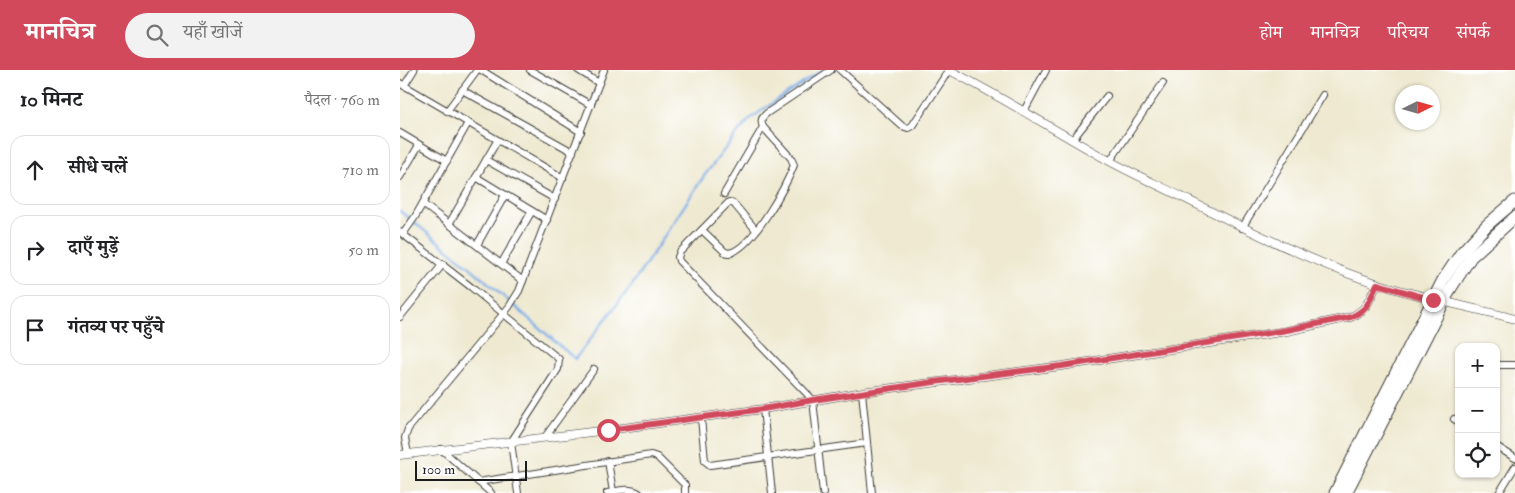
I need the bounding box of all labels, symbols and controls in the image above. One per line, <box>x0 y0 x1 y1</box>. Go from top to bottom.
search box <box>125 13 475 58</box>
text: मानचित्र <box>25 16 95 47</box>
text: यहाँ खोजें <box>183 20 243 44</box>
icon: search <box>143 21 171 49</box>
text: होम <box>1260 21 1283 44</box>
text: मानचित्र <box>1311 21 1359 44</box>
text: परिचय <box>1387 21 1428 44</box>
text: संपर्क <box>1456 21 1490 44</box>
north arrow <box>1395 85 1440 130</box>
text: 10 मिनट <box>20 86 82 113</box>
text: पैदल · 760 m <box>305 90 380 110</box>
text: सीधे चलें <box>68 155 127 179</box>
icon: ahead <box>21 156 49 184</box>
text: 710 m <box>342 160 379 180</box>
text: दाएँ मुड़ें <box>68 235 119 259</box>
icon: right <box>21 236 49 264</box>
text: 50 m <box>348 240 379 260</box>
route end <box>1422 289 1445 312</box>
text: गंतव्य पर पहुँचे <box>68 315 164 339</box>
icon: arrive <box>21 316 49 344</box>
map controls <box>1455 343 1500 478</box>
button: + <box>1455 343 1500 388</box>
button: − <box>1455 388 1500 433</box>
route start <box>597 419 620 442</box>
button: locate <box>1455 433 1500 478</box>
scale bar <box>415 458 528 481</box>
text: 100 m <box>422 461 455 478</box>

